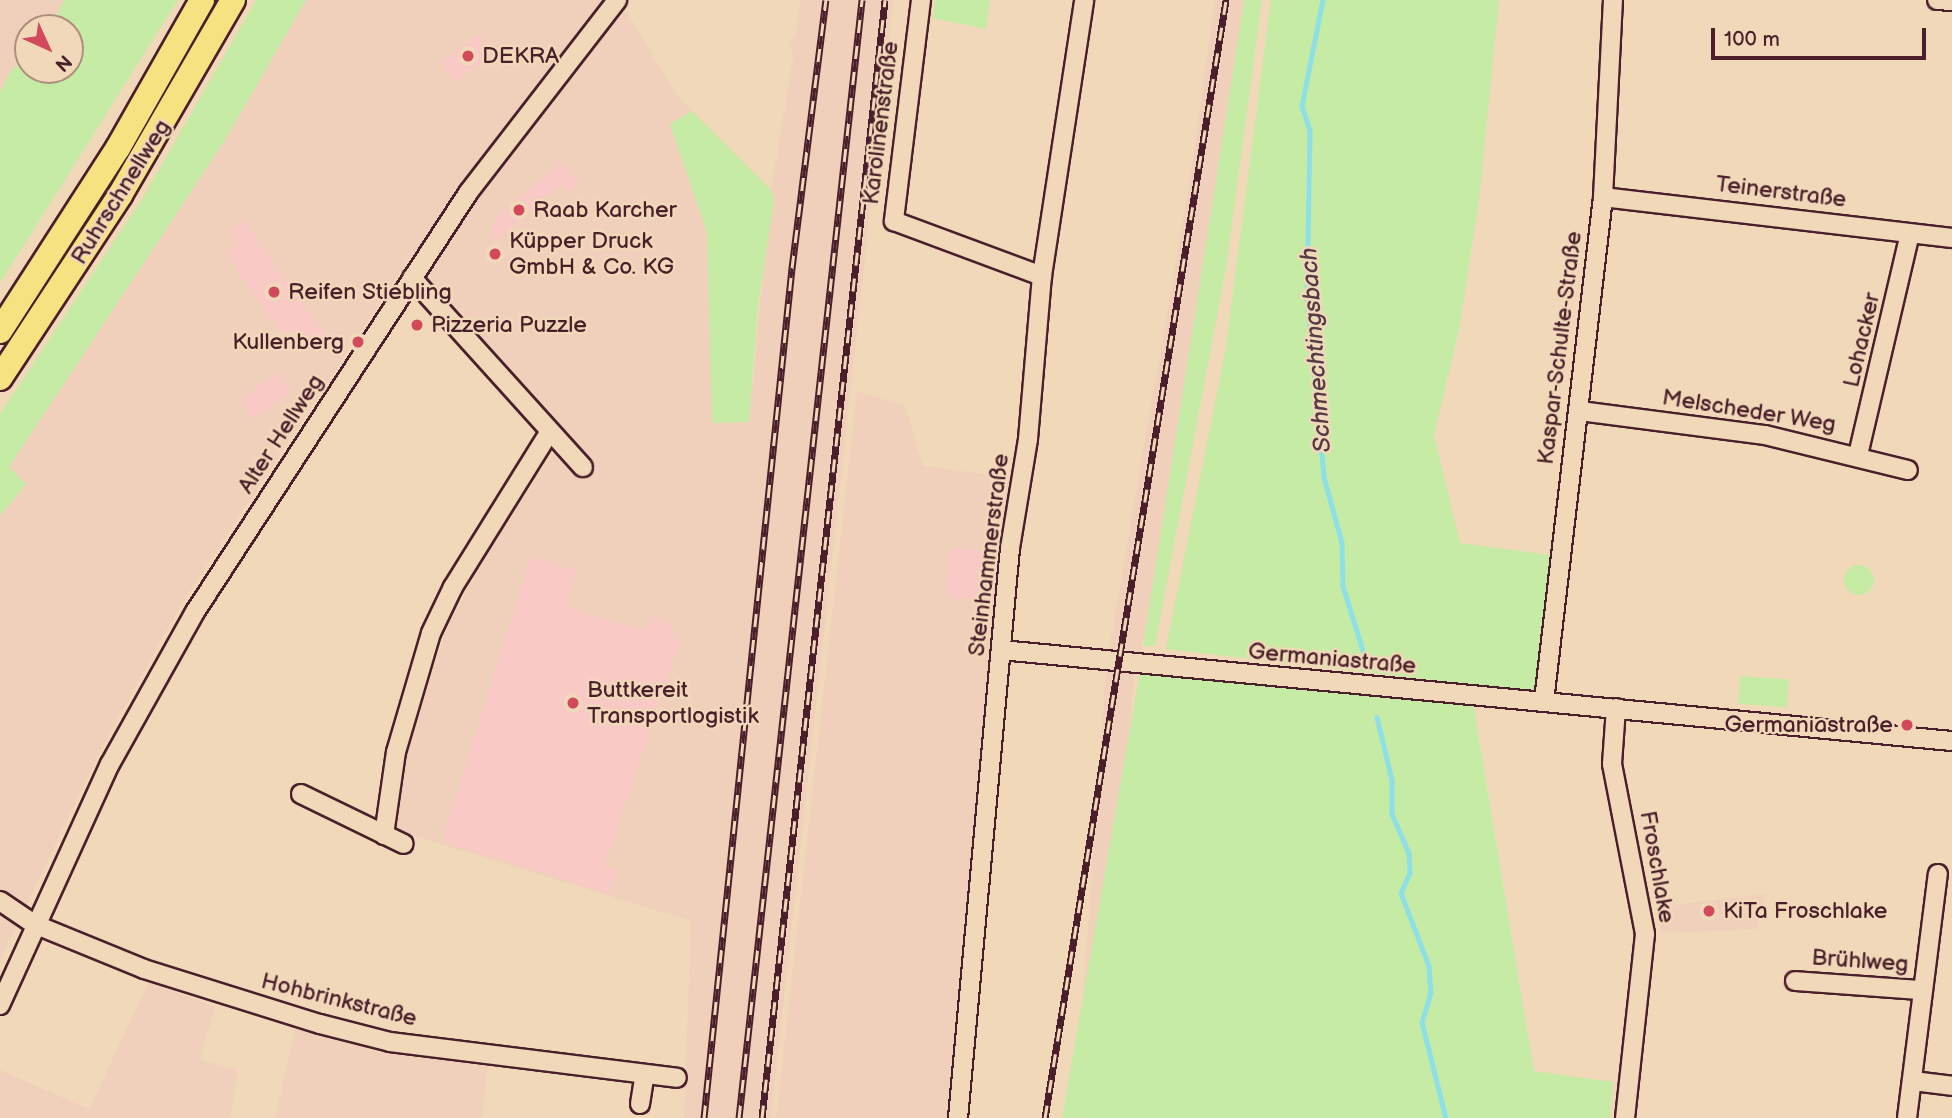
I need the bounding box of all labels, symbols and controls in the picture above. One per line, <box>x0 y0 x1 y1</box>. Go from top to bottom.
north arrow <box>14 14 84 84</box>
scale bar <box>1714 14 1929 58</box>
text: 100 m <box>1724 27 1780 52</box>
street label: Karolinenstraße <box>857 40 905 206</box>
place label: DEKRA <box>482 42 559 70</box>
marker: DEKRA <box>460 48 476 64</box>
text: N <box>50 50 76 76</box>
street label: Ruhrschnellweg <box>65 114 177 270</box>
street label: Teinerstraße <box>1714 170 1848 214</box>
place label: Raab Karcher <box>533 196 677 224</box>
marker: Raab Karcher <box>511 202 527 218</box>
place label: Küpper Druck GmbH & Co. KG <box>509 227 674 281</box>
street label: Kaspar-Schulte-Straße <box>1532 230 1588 466</box>
marker: Küpper Druck GmbH & Co. KG <box>487 246 503 262</box>
water label: Schmechtingsbach <box>1294 247 1338 453</box>
place label: Reifen Stiebling <box>288 278 452 306</box>
marker: Reifen Stiebling <box>266 284 282 300</box>
street label: Lohacker <box>1838 290 1886 390</box>
place label: Pizzeria Puzzle <box>431 311 587 339</box>
marker: Pizzeria Puzzle <box>409 317 425 333</box>
place label: Kullenberg <box>232 328 344 356</box>
marker: Kullenberg <box>350 334 366 350</box>
street label: Alter Hellweg <box>232 369 330 499</box>
street label: Melscheder Weg <box>1660 384 1838 438</box>
street label: Steinhammerstraße <box>963 452 1015 658</box>
street label: Germaniastraße <box>1247 638 1417 680</box>
place label: Buttkereit Transportlogistik <box>587 676 759 730</box>
marker: Buttkereit Transportlogistik <box>565 695 581 711</box>
place label: Germaniastraße <box>1725 711 1893 739</box>
marker: Germaniastraße <box>1899 717 1915 733</box>
street label: Froschlake <box>1634 809 1680 925</box>
place label: KiTa Froschlake <box>1723 897 1887 925</box>
marker: KiTa Froschlake <box>1701 903 1717 919</box>
street label: Brühlweg <box>1811 944 1909 978</box>
street label: Hohbrinkstraße <box>258 967 420 1033</box>

